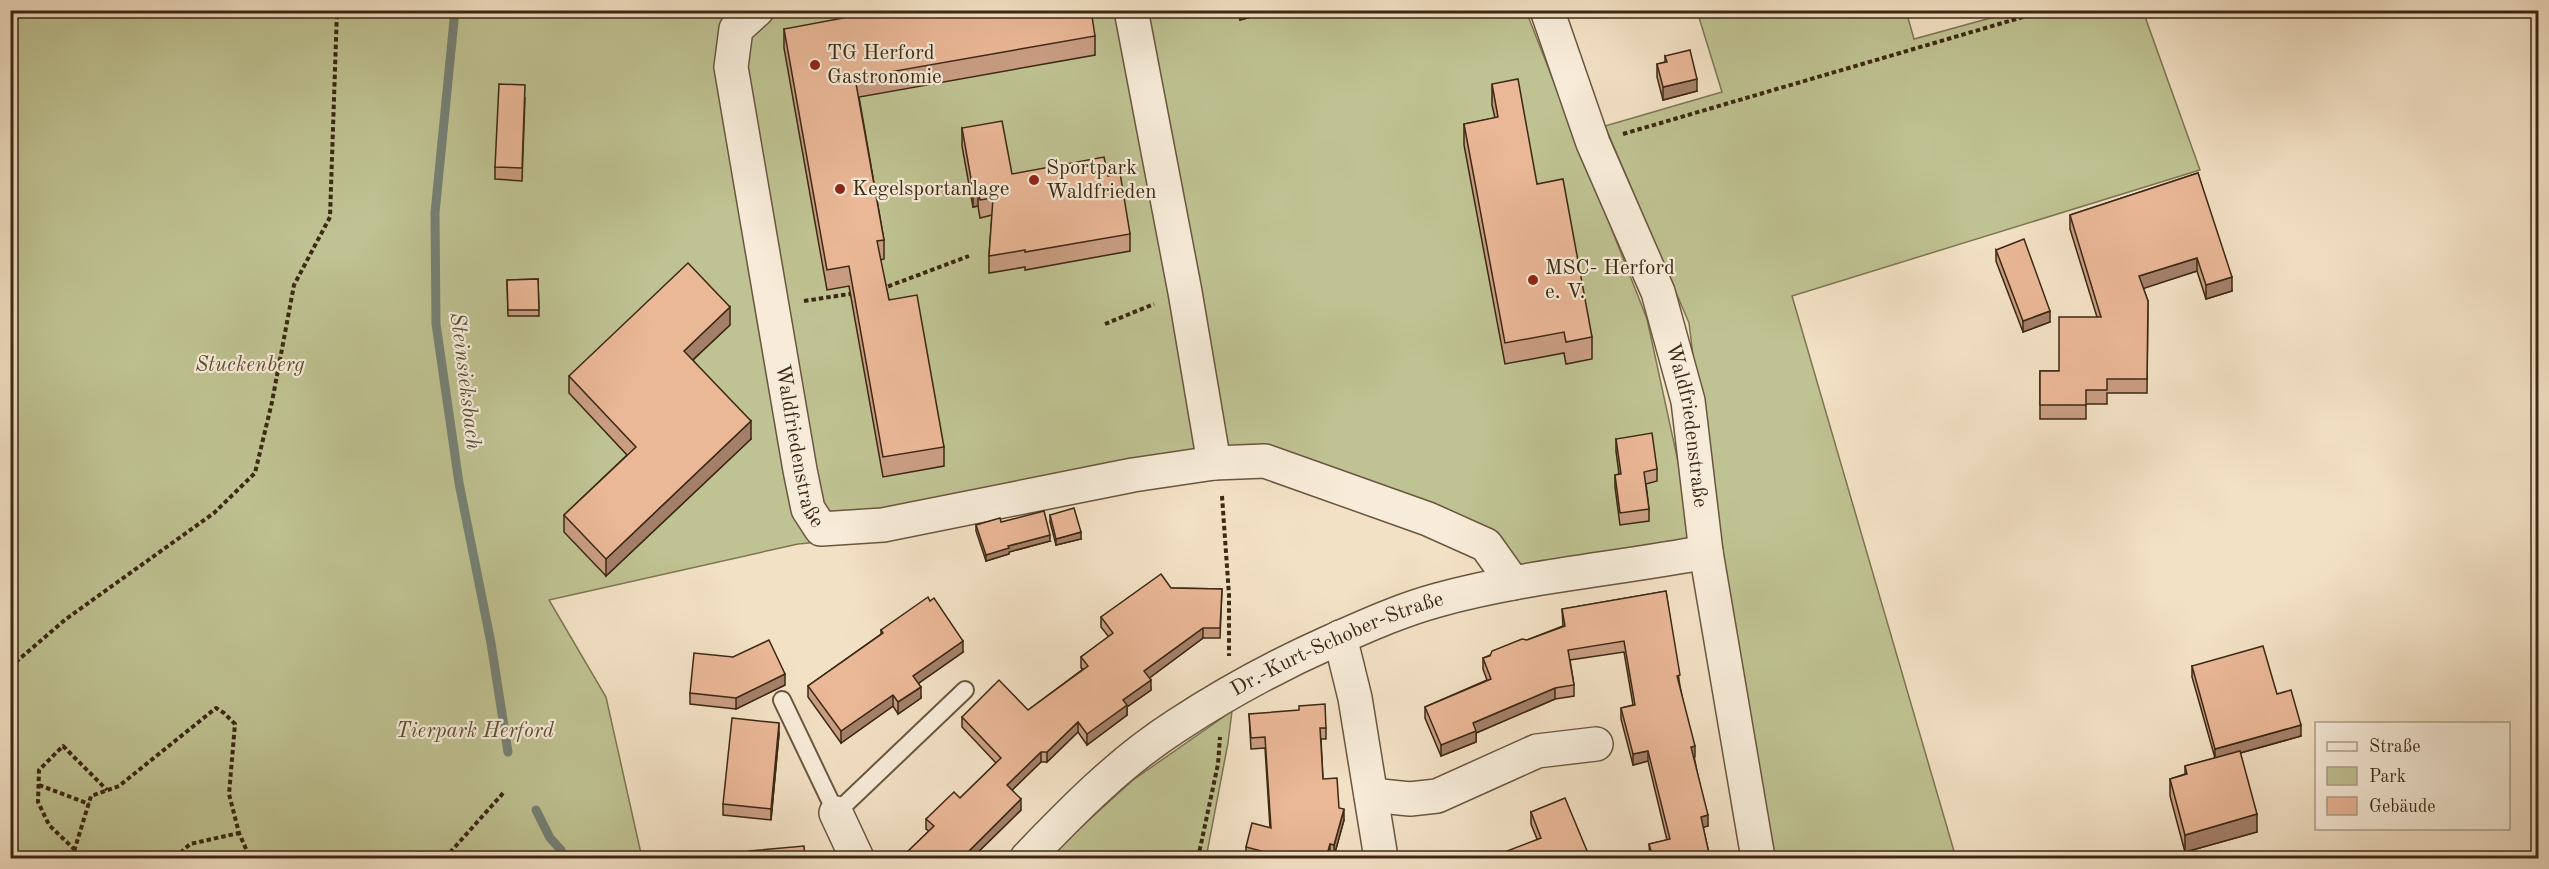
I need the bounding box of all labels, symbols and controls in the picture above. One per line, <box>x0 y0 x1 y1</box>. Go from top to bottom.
place label: TG Herford Gastronomie <box>827 43 942 88</box>
marker: TG Herford Gastronomie <box>808 58 822 72</box>
place label: Sportpark Waldfrieden <box>1046 158 1157 203</box>
marker: Sportpark Waldfrieden <box>1027 173 1041 187</box>
place label: Kegelsportanlage <box>852 179 1009 200</box>
marker: Kegelsportanlage <box>833 182 847 196</box>
place label: MSC- Herford e. V. <box>1545 258 1675 303</box>
marker: MSC- Herford e. V. <box>1526 273 1540 287</box>
water label: Steinsieksbach <box>446 311 484 451</box>
street label: Waldfriedenstraße <box>1662 341 1711 509</box>
park label: Stuckenberg <box>195 355 305 376</box>
street label: Waldfriedenstraße <box>772 363 828 532</box>
street label: Dr.-Kurt-Schober-Straße <box>1227 589 1446 700</box>
park label: Tierpark Herford <box>396 721 555 742</box>
legend <box>2315 722 2510 830</box>
text: Straße <box>2369 738 2420 756</box>
text: Park <box>2369 768 2406 786</box>
text: Gebäude <box>2369 798 2436 816</box>

